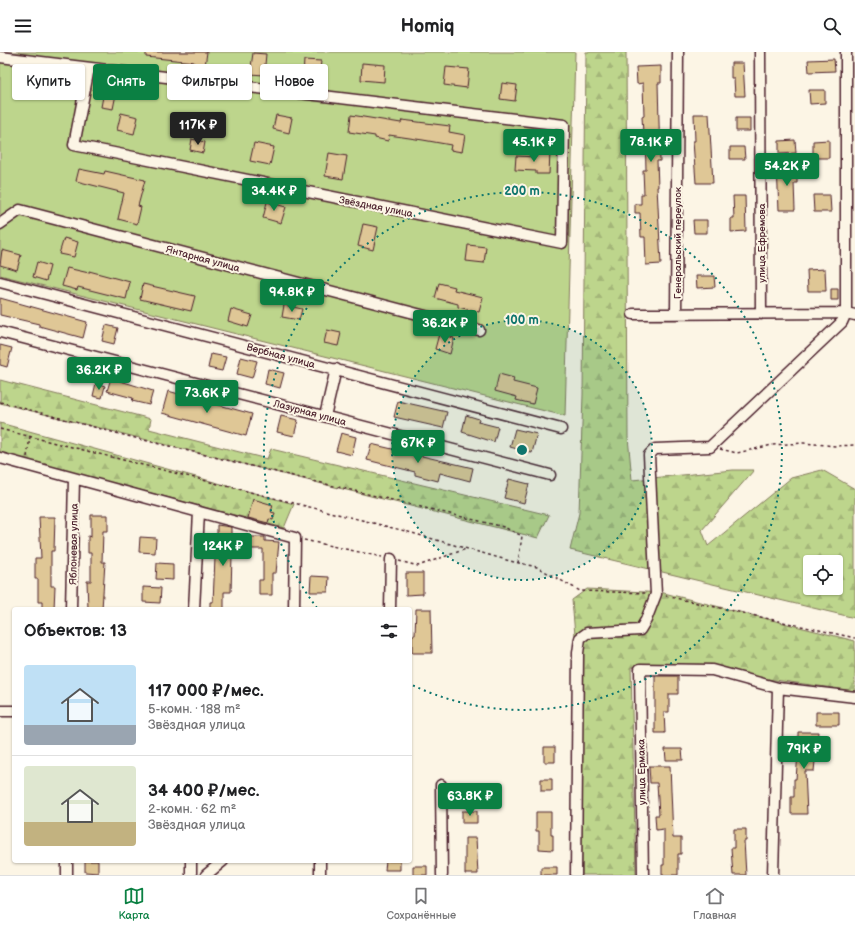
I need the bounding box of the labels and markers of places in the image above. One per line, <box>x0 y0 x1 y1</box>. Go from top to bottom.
pin: 117K ₽ <box>165 112 231 146</box>
pin: 45.1K ₽ <box>497 129 571 163</box>
pin: 78.1K ₽ <box>614 129 688 163</box>
pin: 54.2K ₽ <box>750 153 824 187</box>
pin: 34.4K ₽ <box>237 178 311 212</box>
pin: 94.8K ₽ <box>255 279 329 313</box>
pin: 36.2K ₽ <box>408 310 482 344</box>
pin: 36.2K ₽ <box>62 357 136 391</box>
pin: 73.6K ₽ <box>170 380 244 414</box>
pin: 67K ₽ <box>390 430 446 464</box>
centre of rings <box>515 443 529 457</box>
pin: 124K ₽ <box>190 533 256 567</box>
pin: 79K ₽ <box>776 736 832 770</box>
pin: 63.8K ₽ <box>433 783 507 817</box>

